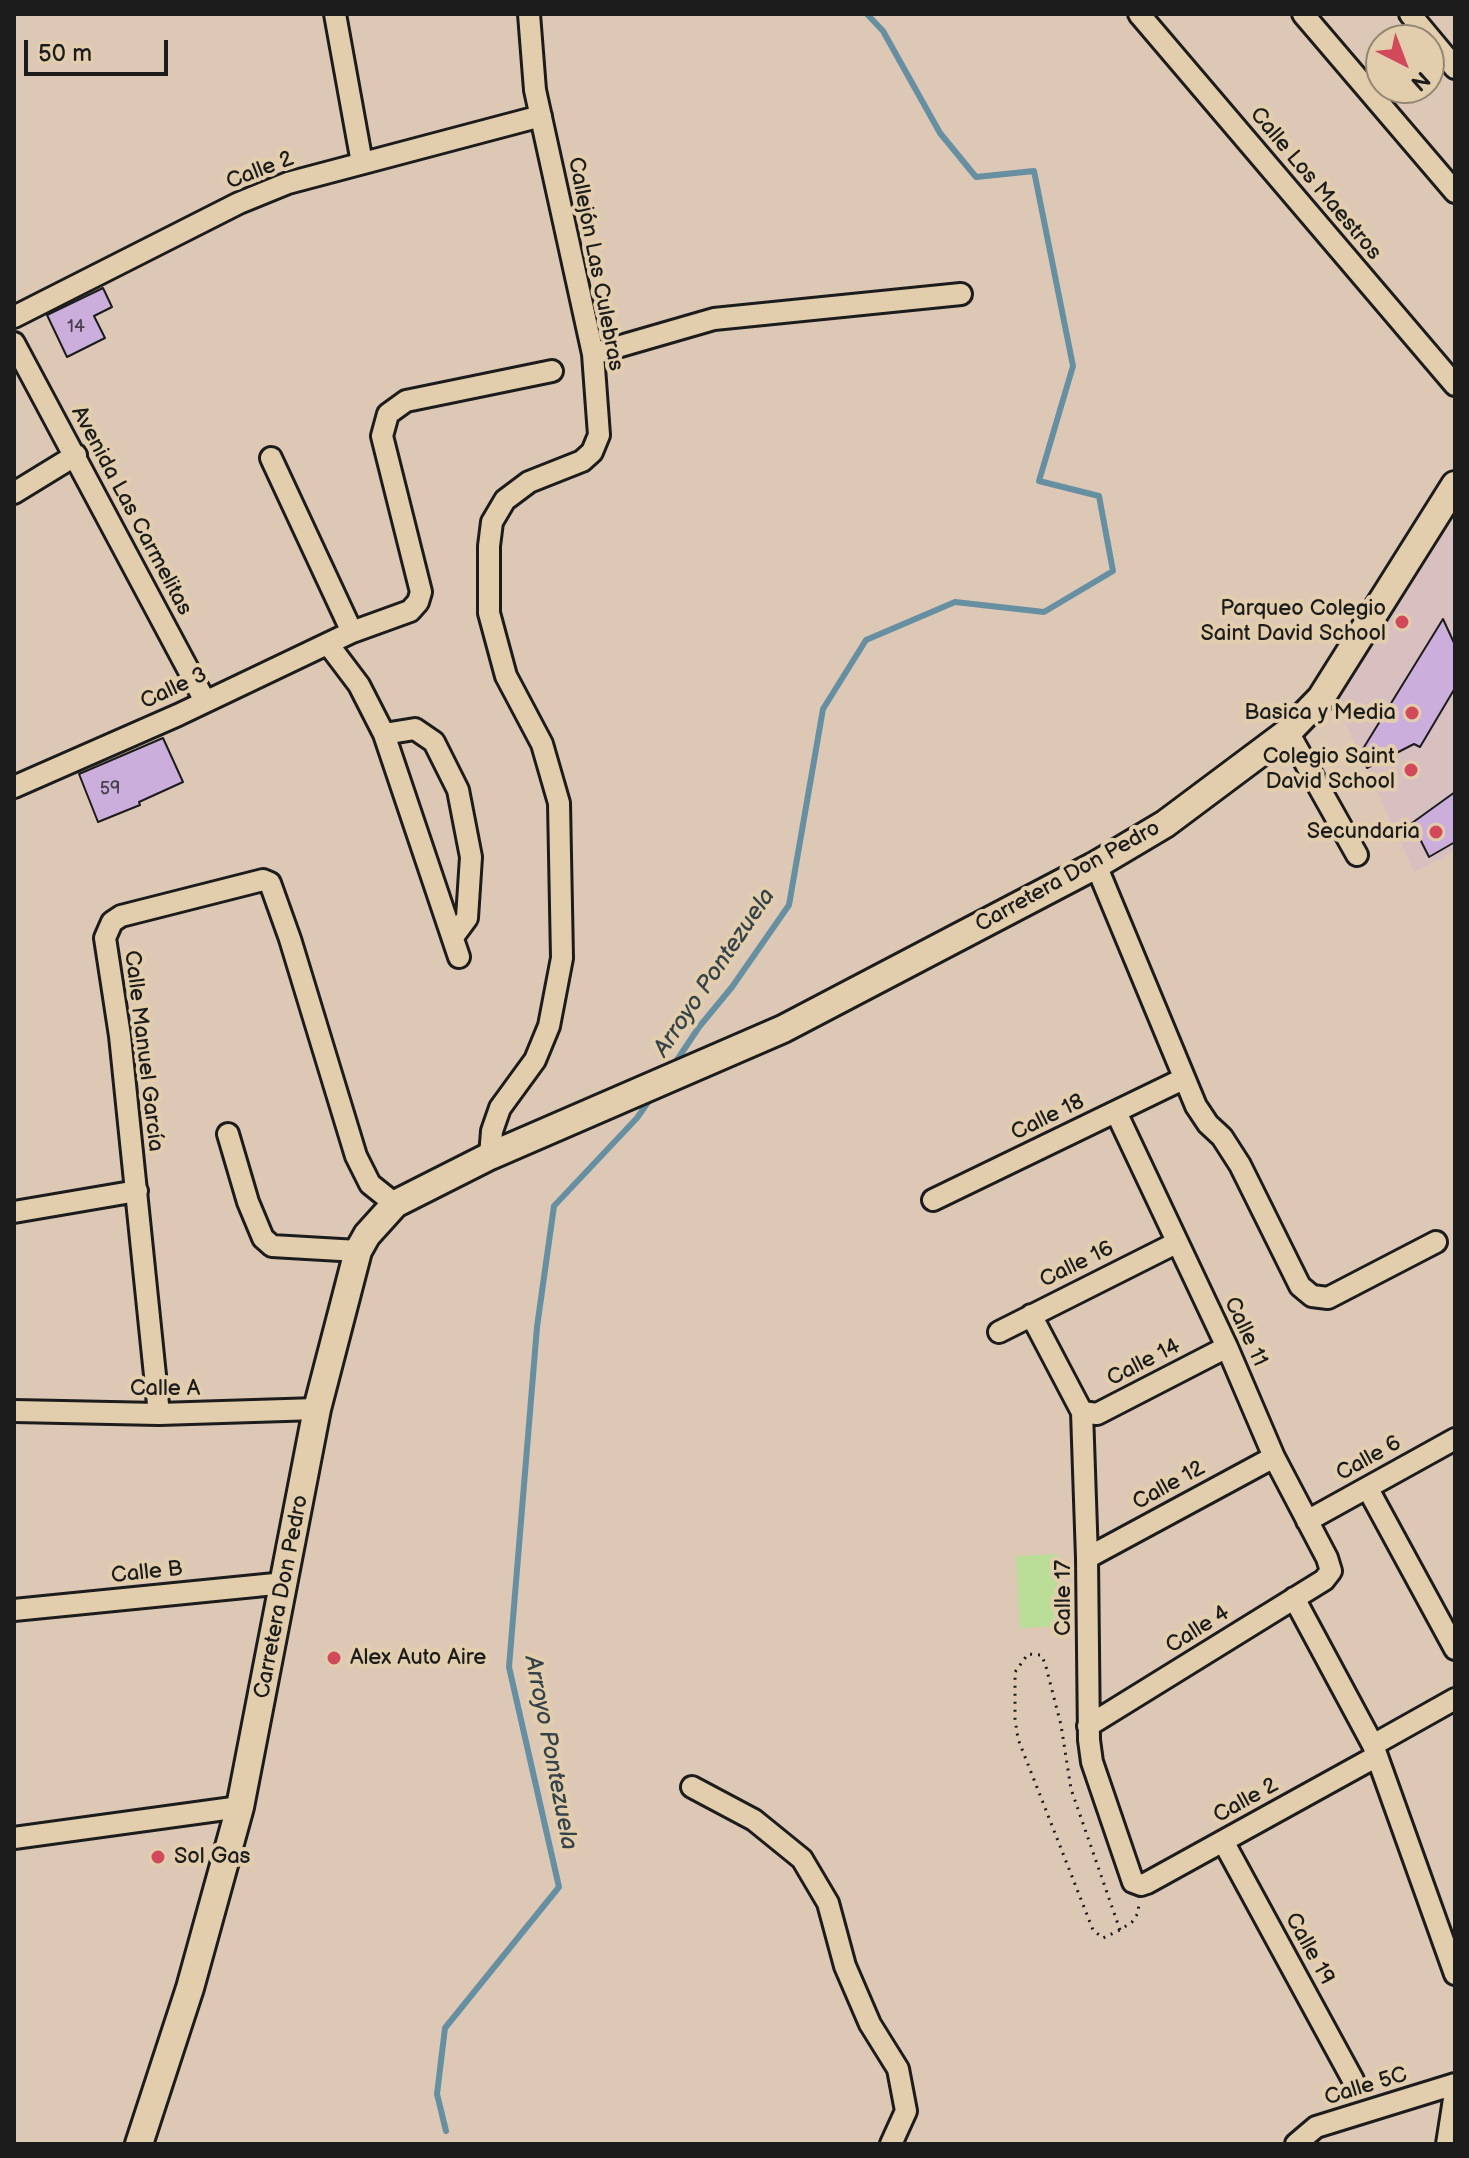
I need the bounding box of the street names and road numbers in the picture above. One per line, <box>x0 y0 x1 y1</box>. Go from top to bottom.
street label: Calle Los Maestros <box>1243 102 1387 266</box>
street label: Calle 2 <box>223 146 297 196</box>
street label: Callejón Las Culebras <box>561 155 629 373</box>
street label: Avenida Las Carmelitas <box>65 402 197 620</box>
street label: Calle 3 <box>137 662 211 716</box>
street label: Carretera Don Pedro <box>971 815 1165 939</box>
street label: Calle Manuel García <box>118 949 168 1153</box>
street label: Calle 18 <box>1007 1089 1089 1147</box>
street label: Calle 16 <box>1036 1236 1118 1294</box>
street label: Calle 11 <box>1217 1293 1273 1371</box>
street label: Calle 14 <box>1103 1333 1185 1393</box>
street label: Calle A <box>130 1376 200 1402</box>
street label: Calle 6 <box>1332 1430 1406 1488</box>
street label: Calle 12 <box>1128 1455 1210 1517</box>
street label: Carretera Don Pedro <box>249 1493 315 1701</box>
street label: Calle B <box>110 1556 184 1590</box>
street label: Calle 17 <box>1051 1560 1077 1636</box>
street label: Calle 4 <box>1161 1600 1235 1660</box>
street label: Calle 2 <box>1209 1773 1283 1829</box>
street label: Calle 19 <box>1279 1909 1339 1989</box>
street label: Calle 5C <box>1322 2062 1410 2112</box>

